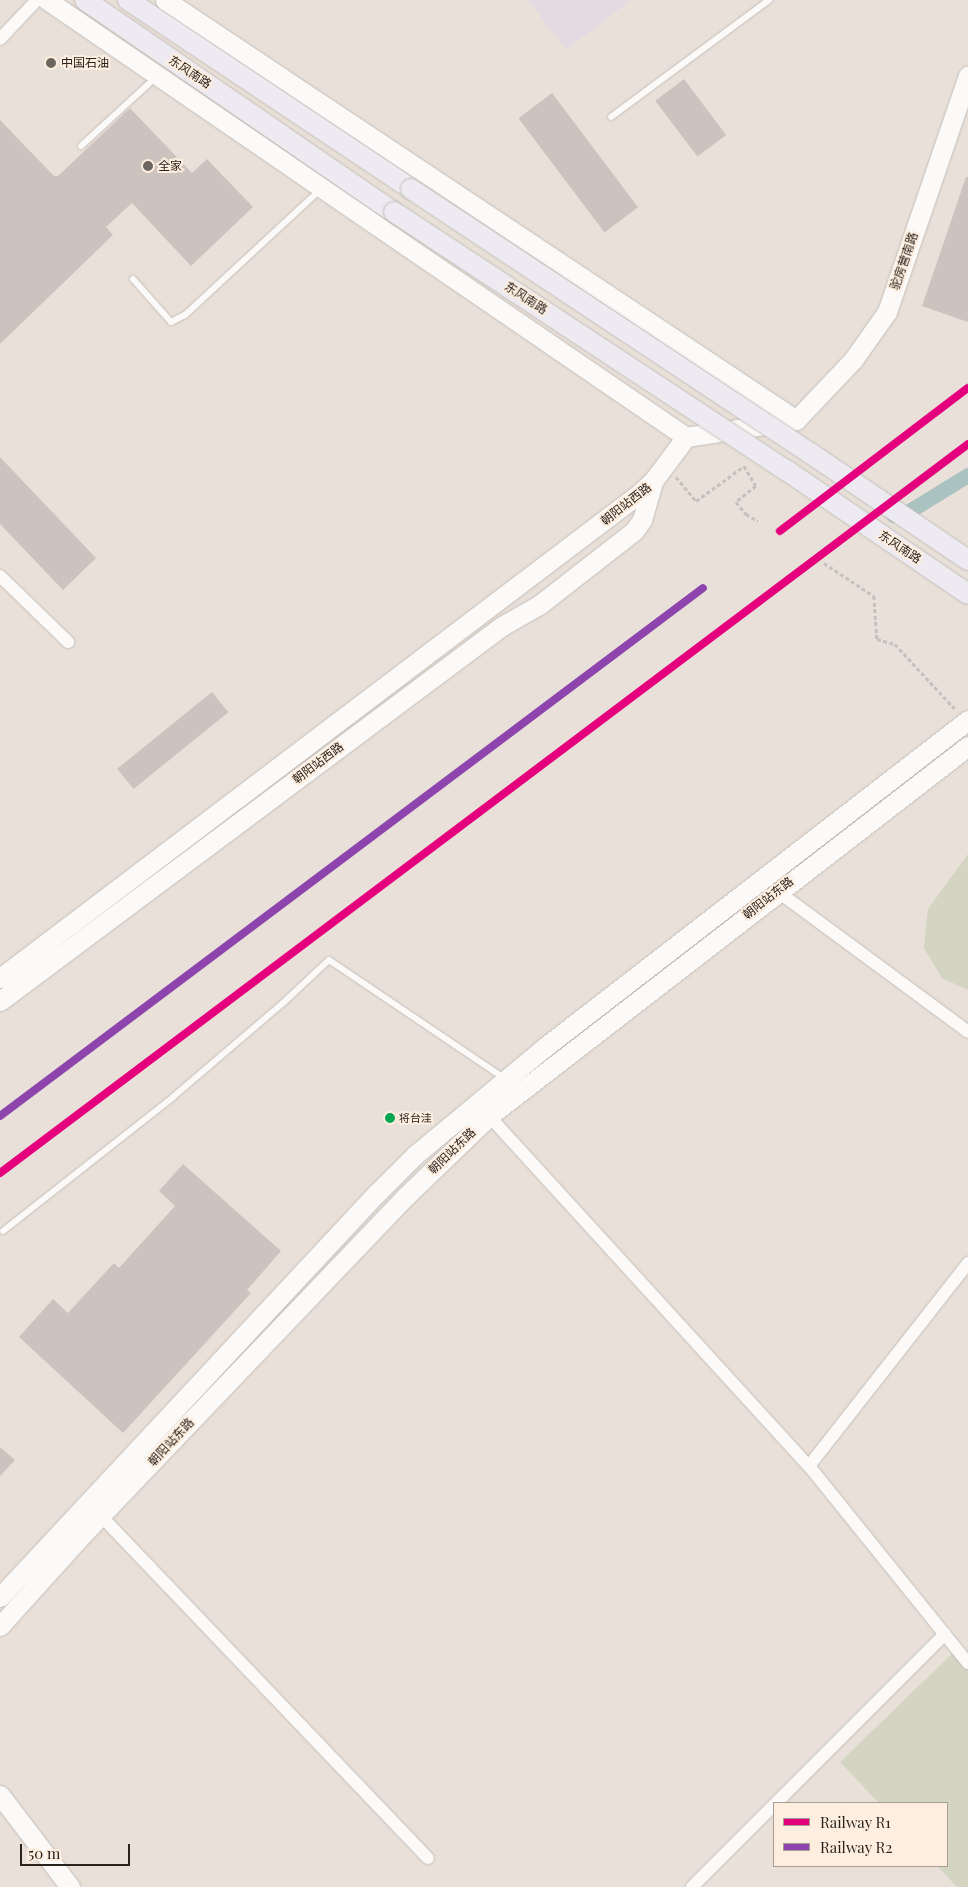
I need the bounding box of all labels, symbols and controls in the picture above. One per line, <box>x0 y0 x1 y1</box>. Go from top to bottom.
street label: 东风南路 <box>166 53 214 91</box>
place label: 中国石油 <box>61 56 109 70</box>
marker: 中国石油 <box>45 57 57 69</box>
place label: 全家 <box>158 159 182 173</box>
marker: 全家 <box>142 160 154 172</box>
street label: 驼房营南路 <box>887 230 921 292</box>
street label: 东风南路 <box>502 279 550 317</box>
street label: 朝阳站西路 <box>598 480 654 528</box>
street label: 东风南路 <box>876 528 924 566</box>
street label: 朝阳站西路 <box>290 739 346 787</box>
street label: 朝阳站东路 <box>740 874 796 922</box>
place label: 将台洼 <box>399 1111 432 1125</box>
marker: 将台洼 <box>385 1113 395 1123</box>
street label: 朝阳站东路 <box>425 1125 479 1177</box>
street label: 朝阳站东路 <box>145 1415 197 1469</box>
legend <box>773 1802 948 1867</box>
text: Railway R1 <box>820 1812 891 1832</box>
scale bar <box>22 1834 132 1866</box>
text: Railway R2 <box>820 1837 893 1857</box>
text: 50 m <box>28 1843 60 1863</box>

